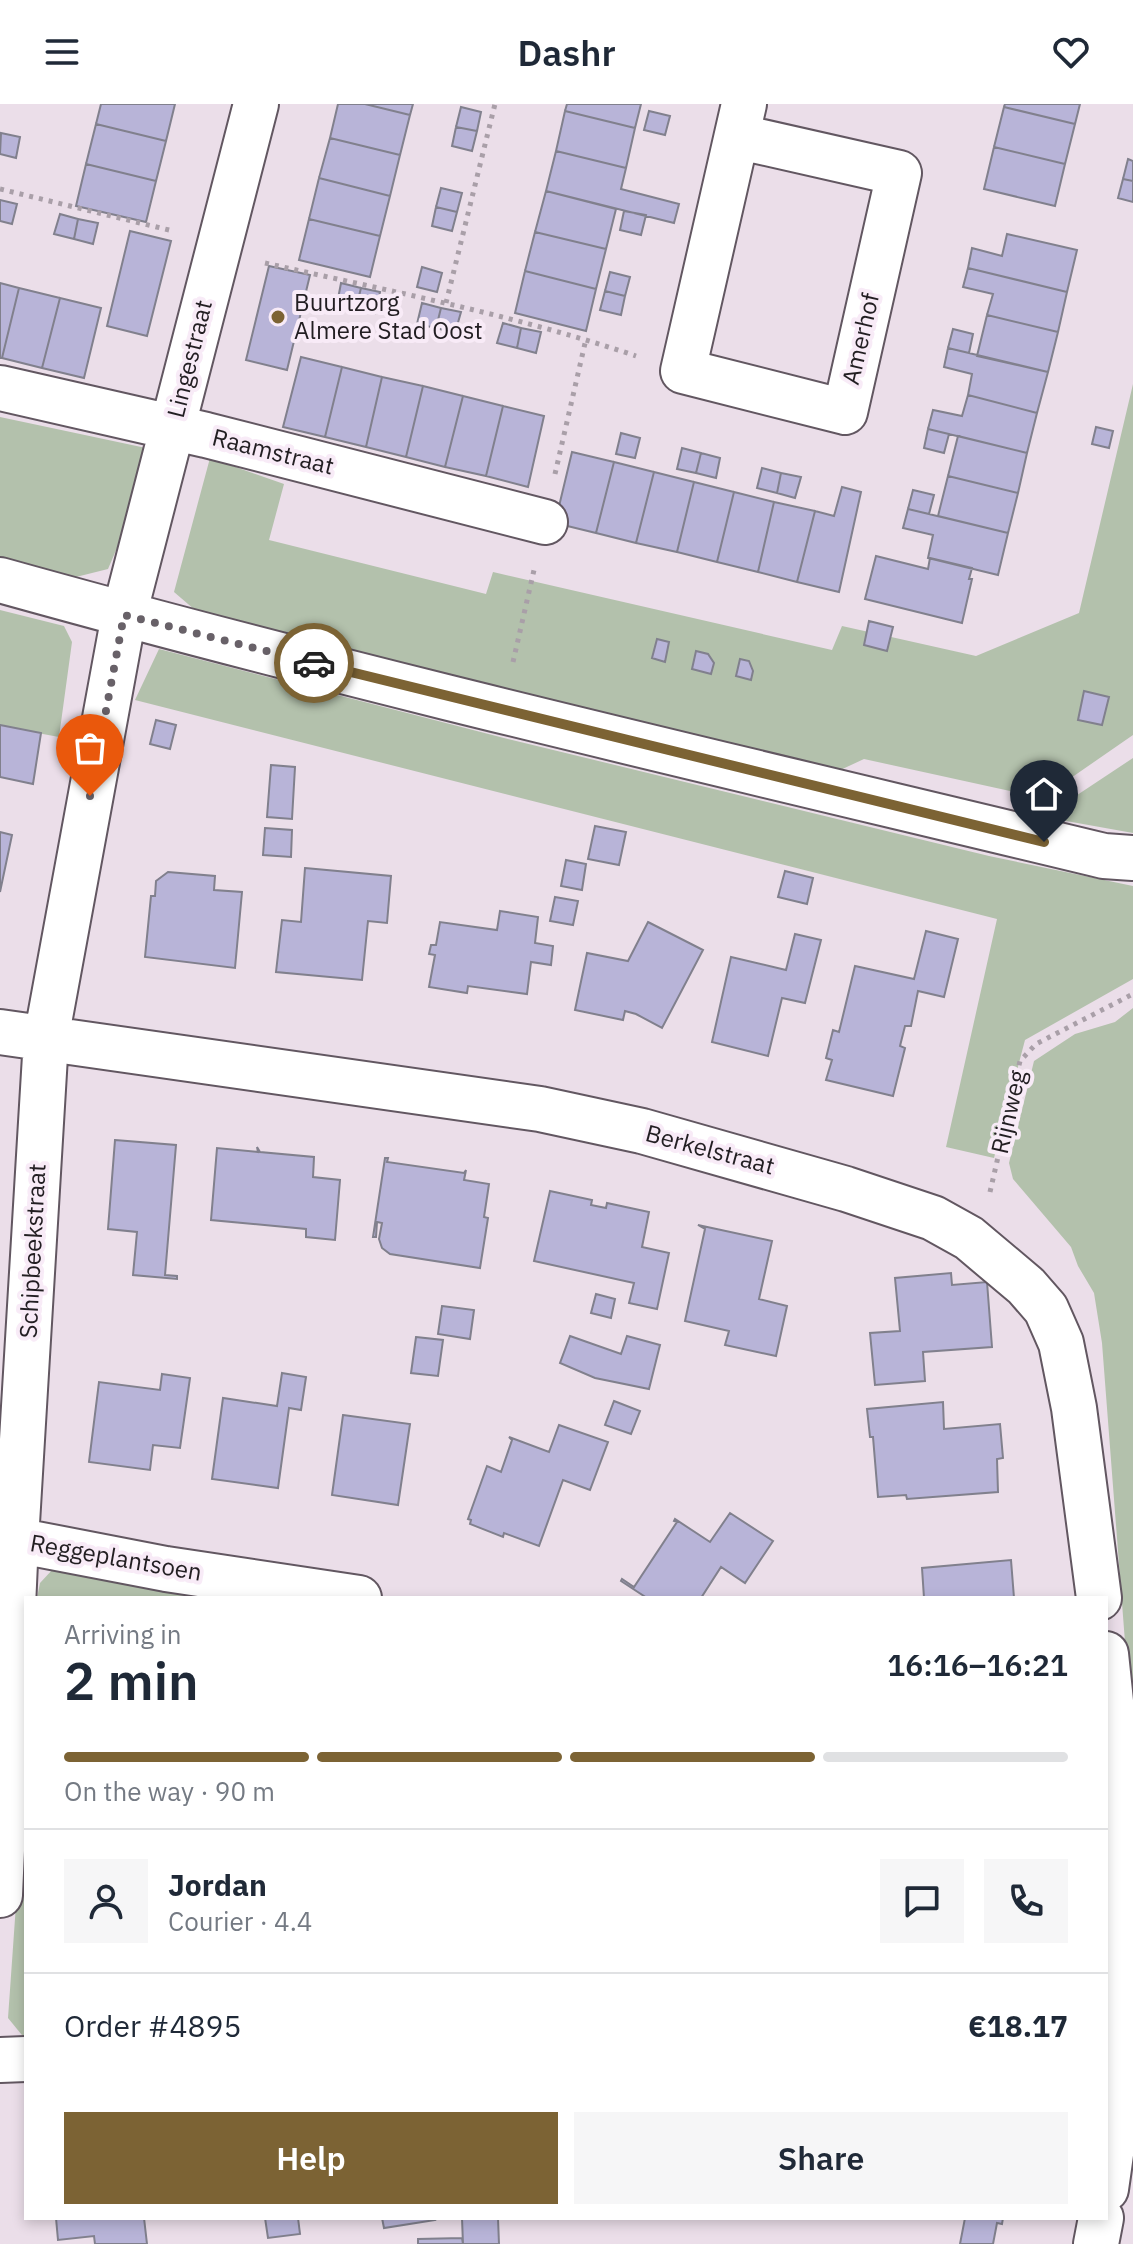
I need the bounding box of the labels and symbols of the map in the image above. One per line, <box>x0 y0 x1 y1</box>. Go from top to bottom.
place label: Buurtzorg Almere Stad Oost <box>294 286 483 346</box>
street label: Amerhof <box>834 290 886 388</box>
street label: Lingestraat <box>159 297 219 421</box>
marker: Buurtzorg Almere Stad Oost <box>269 308 287 326</box>
street label: Raamstraat <box>209 420 337 482</box>
courier <box>274 623 354 703</box>
pin <box>56 714 124 796</box>
pin <box>1010 760 1078 842</box>
street label: Rijnweg <box>983 1066 1033 1157</box>
street label: Berkelstraat <box>642 1116 778 1182</box>
street label: Schipbeekstraat <box>11 1163 53 1339</box>
street label: Reggeplantsoen <box>28 1526 205 1588</box>

